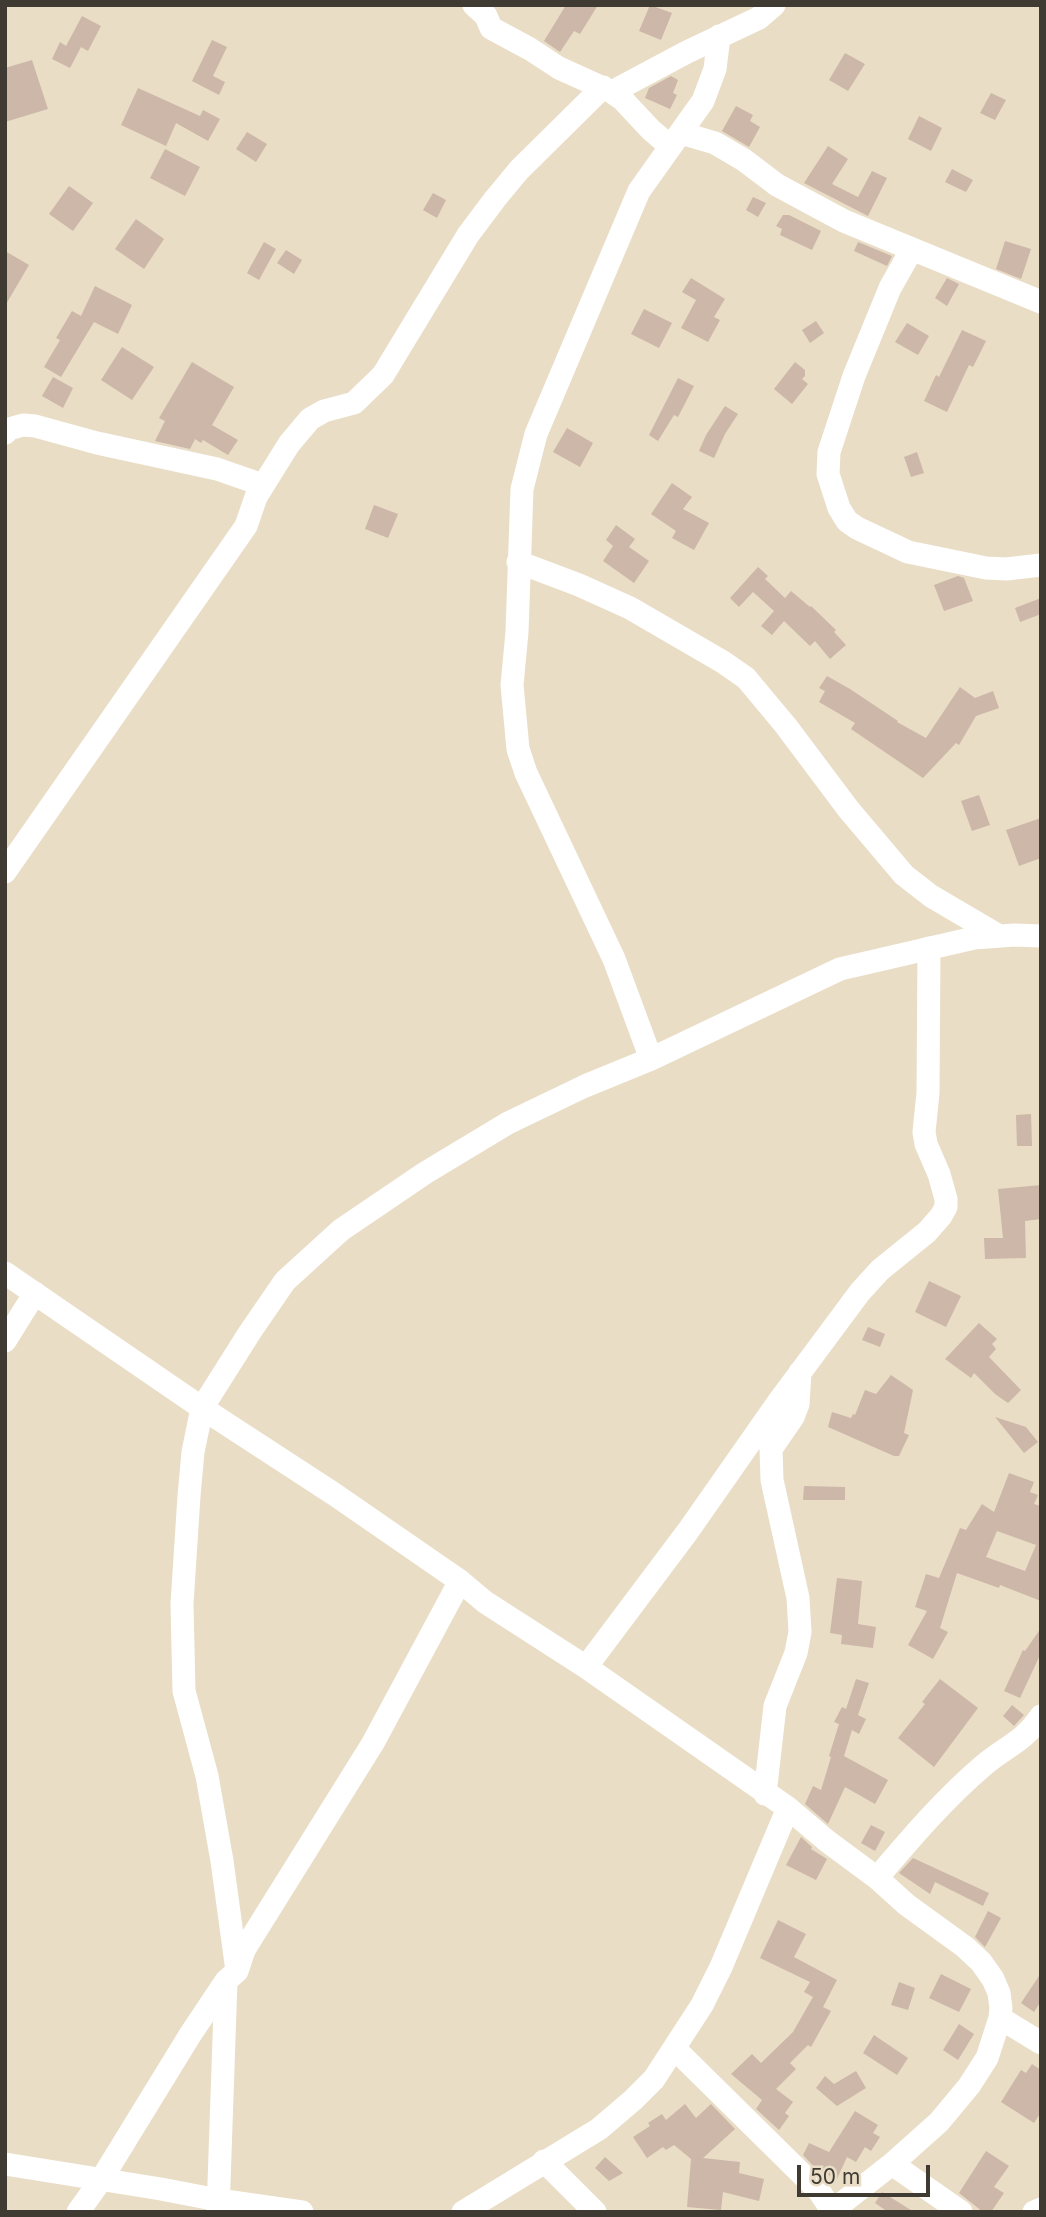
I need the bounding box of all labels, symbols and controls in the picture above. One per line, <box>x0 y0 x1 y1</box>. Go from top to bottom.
scale bar <box>801 2150 934 2194</box>
text: 50 m <box>810 2164 860 2189</box>

